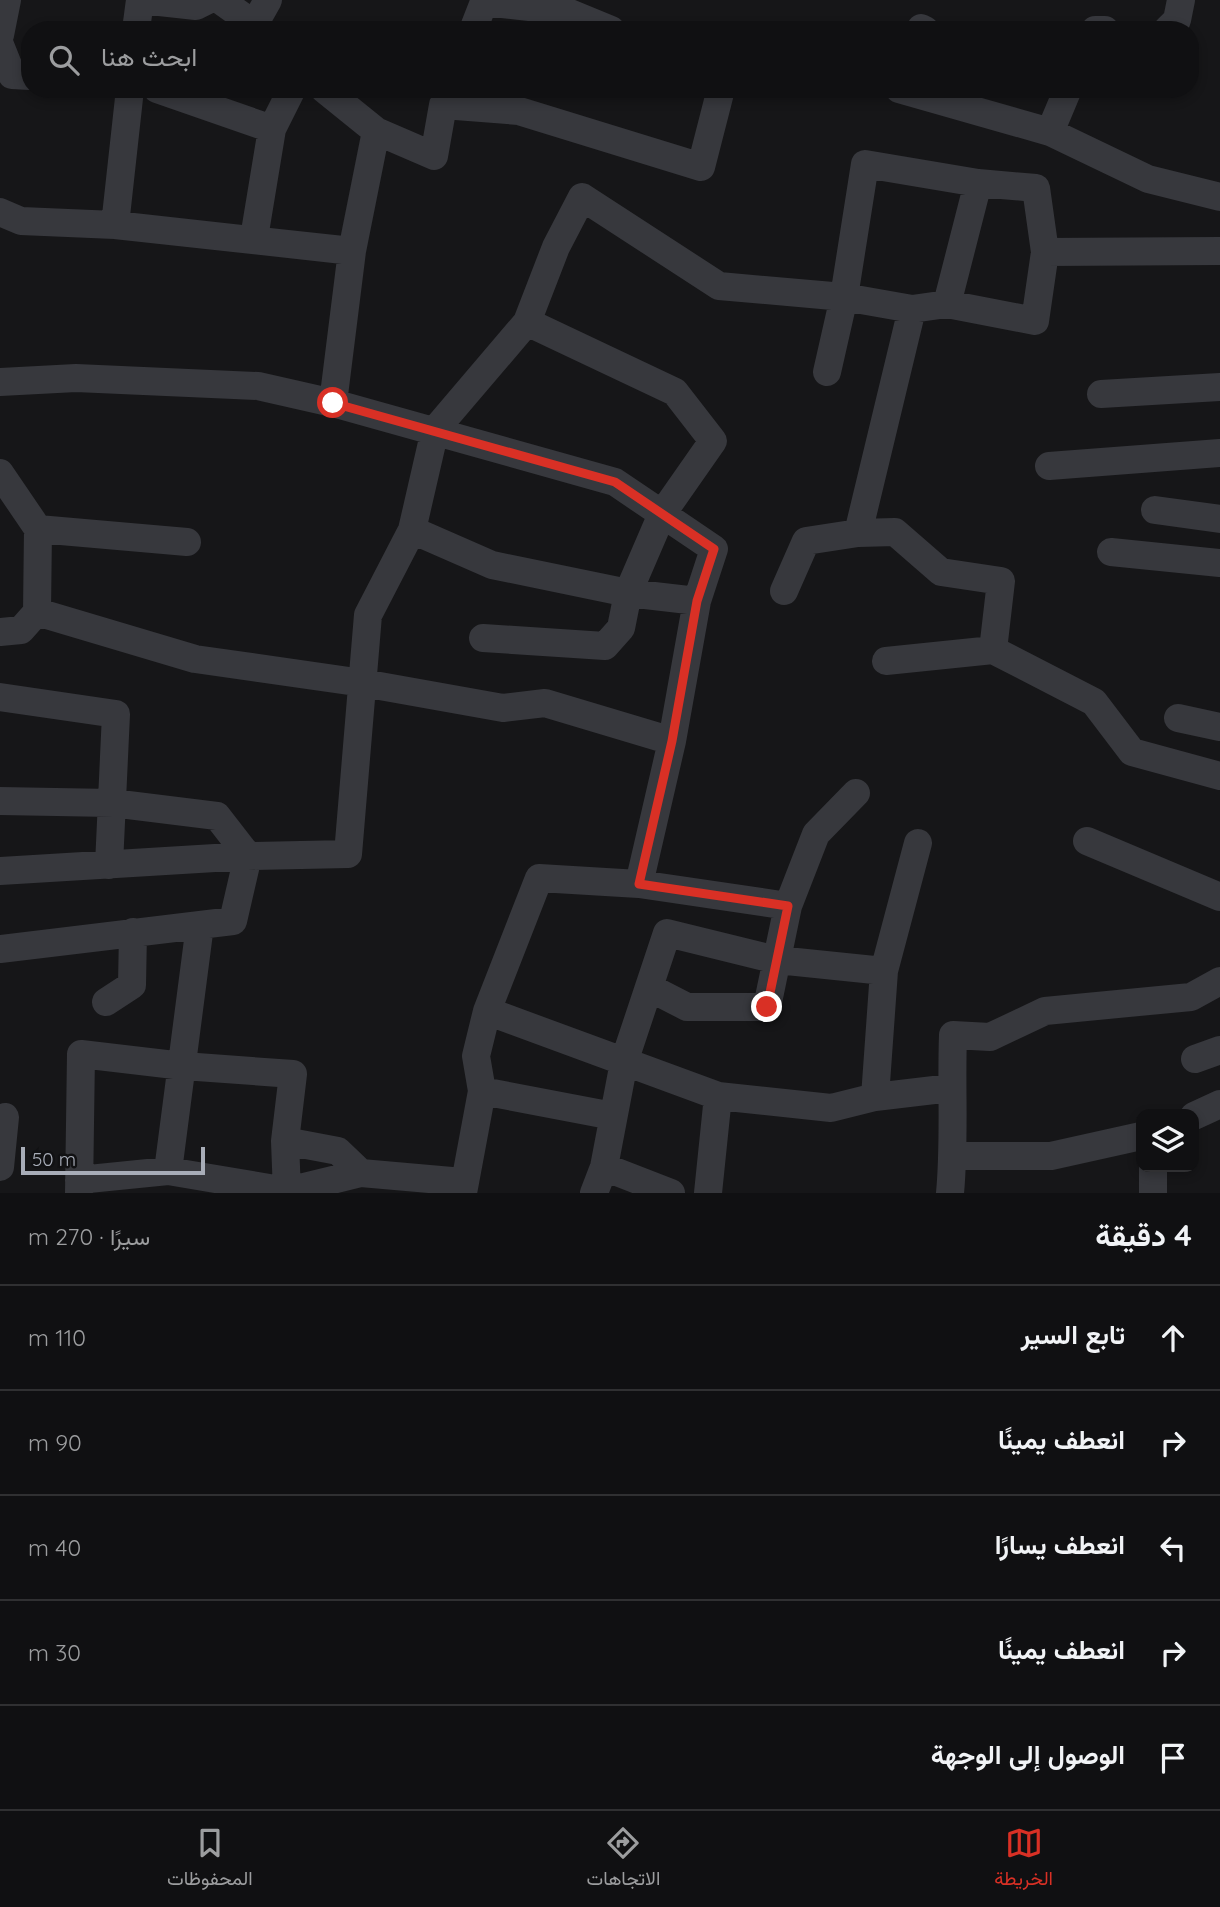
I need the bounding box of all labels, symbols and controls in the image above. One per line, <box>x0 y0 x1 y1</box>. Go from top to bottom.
search box <box>21 21 1199 98</box>
text: ابحث هنا <box>101 40 197 73</box>
icon: search <box>45 41 83 79</box>
route start <box>317 387 348 418</box>
route end <box>751 991 782 1022</box>
map controls <box>1136 1109 1199 1172</box>
button: layers <box>1136 1109 1199 1172</box>
scale bar <box>21 1144 205 1176</box>
text: 50 m <box>32 1147 76 1171</box>
text: 4 دقيقة <box>1095 1216 1192 1254</box>
text: سيرًا · 270 m <box>28 1222 150 1251</box>
text: تابع السير <box>1021 1318 1125 1351</box>
icon: ahead <box>1154 1319 1192 1357</box>
text: 110 m <box>28 1323 86 1352</box>
text: انعطف يمينًا <box>998 1423 1125 1456</box>
icon: right <box>1154 1424 1192 1462</box>
text: 90 m <box>28 1428 82 1457</box>
text: انعطف يسارًا <box>995 1528 1125 1561</box>
icon: left <box>1154 1529 1192 1567</box>
text: 40 m <box>28 1533 81 1562</box>
text: انعطف يمينًا <box>998 1633 1125 1666</box>
icon: right <box>1154 1634 1192 1672</box>
text: 30 m <box>28 1638 81 1667</box>
text: الوصول إلى الوجهة <box>931 1738 1125 1771</box>
icon: arrive <box>1154 1739 1192 1777</box>
tab: المحفوظات <box>167 1824 253 1895</box>
tab: الاتجاهات <box>587 1824 660 1895</box>
tab: الخريطة <box>994 1824 1053 1895</box>

